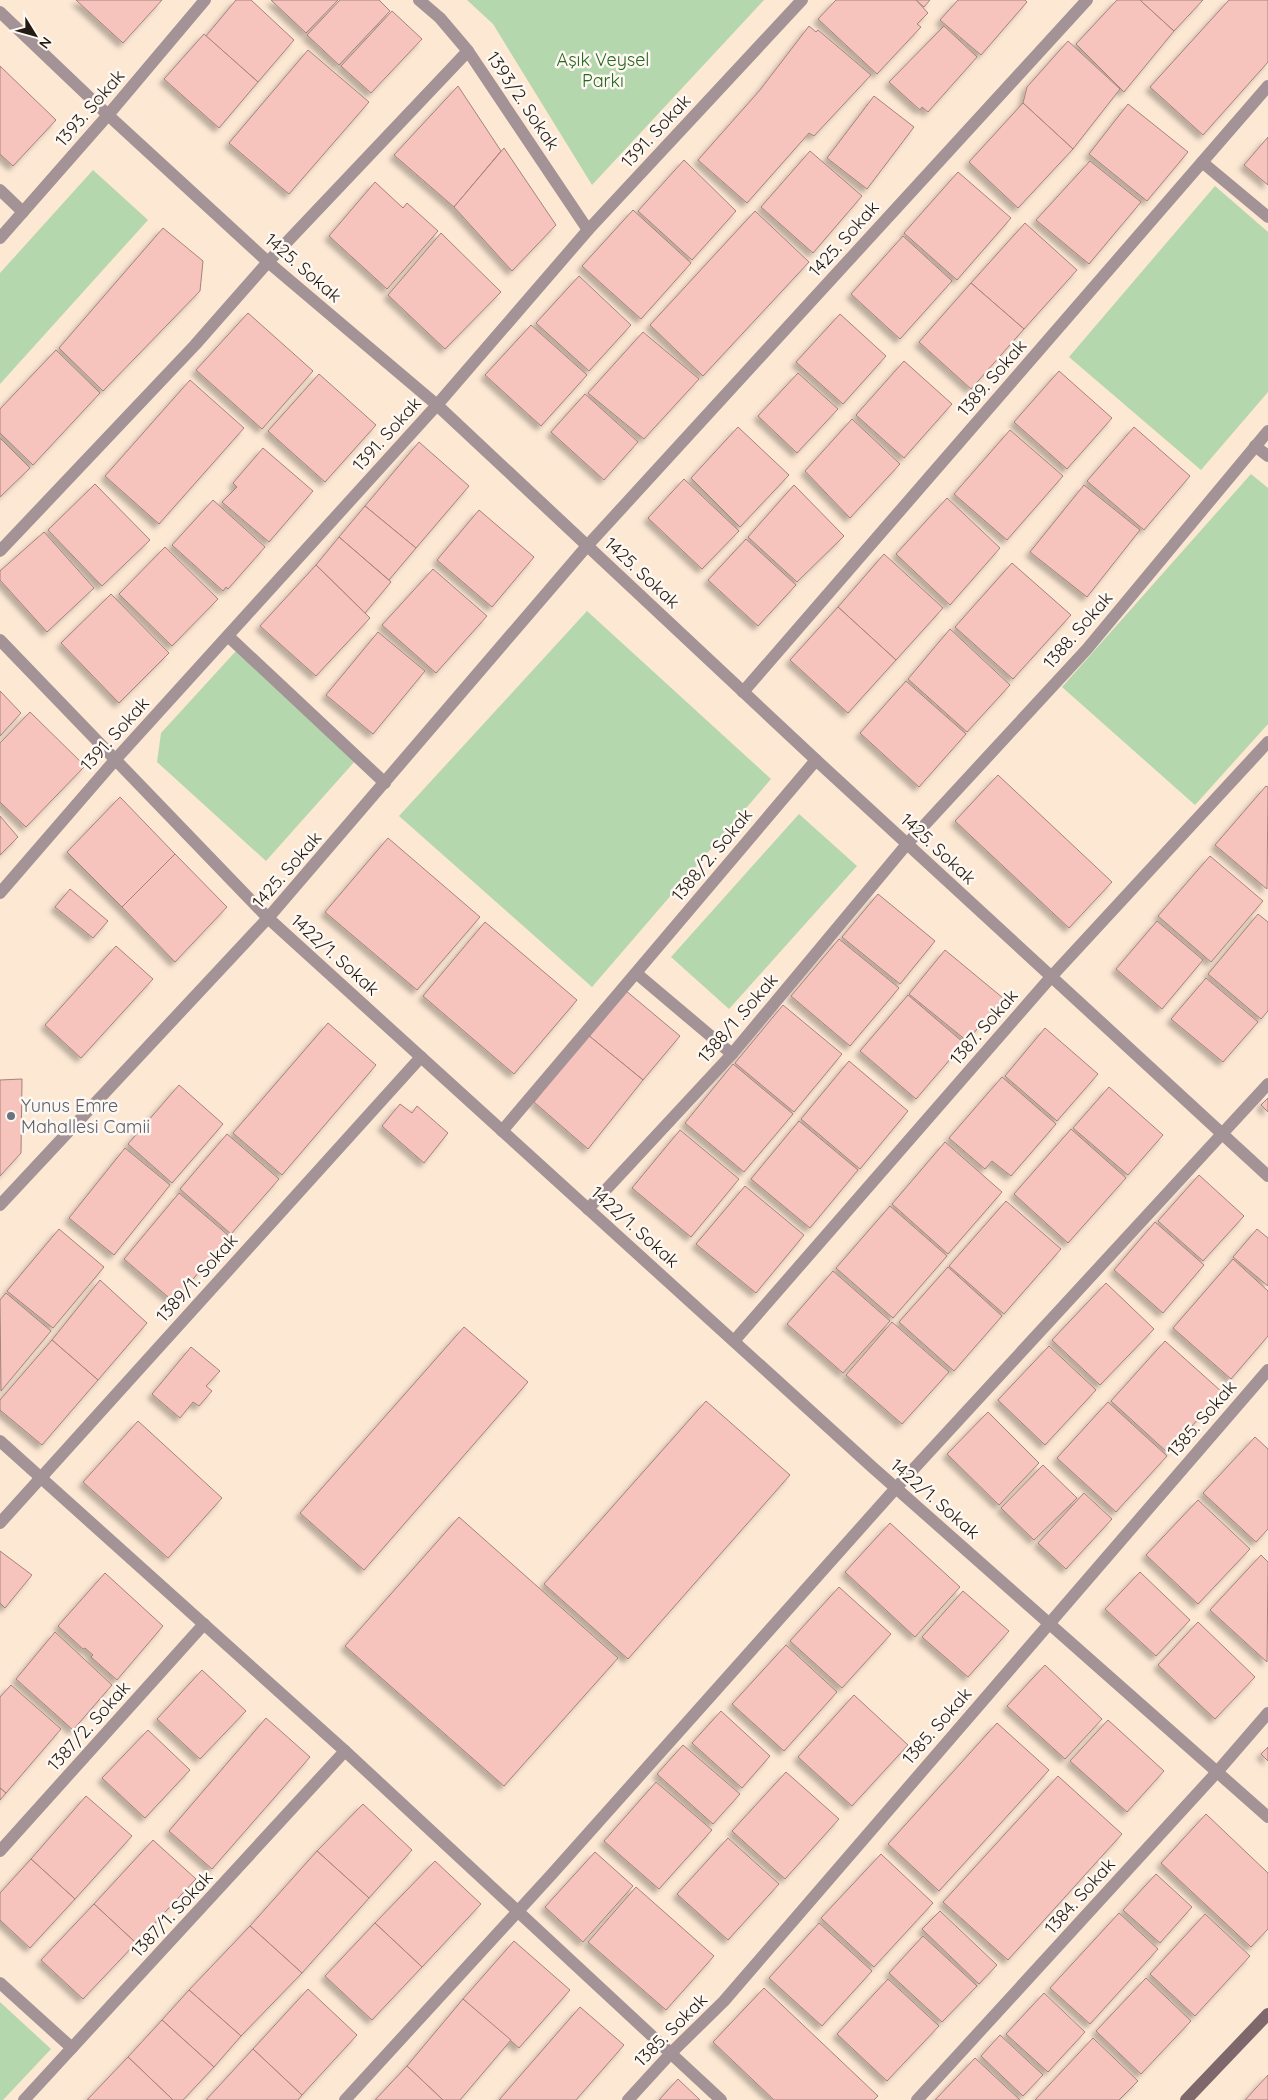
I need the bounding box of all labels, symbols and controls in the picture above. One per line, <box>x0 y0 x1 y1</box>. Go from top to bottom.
north arrow <box>10 10 60 60</box>
text: N <box>35 33 56 52</box>
street label: 1393/2. Sokak <box>482 47 565 154</box>
park label: Aşık Veysel Parkı <box>557 48 649 92</box>
street label: 1393. Sokak <box>50 64 129 151</box>
street label: 1391. Sokak <box>616 89 695 172</box>
street label: 1425. Sokak <box>803 196 884 281</box>
street label: 1425. Sokak <box>260 228 347 307</box>
street label: 1389. Sokak <box>952 335 1031 421</box>
street label: 1391. Sokak <box>347 392 426 476</box>
street label: 1425. Sokak <box>600 532 685 613</box>
street label: 1388. Sokak <box>1038 586 1117 673</box>
street label: 1391. Sokak <box>75 692 154 776</box>
street label: 1388/2. Sokak <box>666 804 757 906</box>
street label: 1425. Sokak <box>896 808 981 889</box>
street label: 1425. Sokak <box>247 826 326 913</box>
street label: 1422/1. Sokak <box>286 909 384 1000</box>
street label: 1388/1 .Sokak <box>693 968 783 1067</box>
street label: 1387. Sokak <box>945 984 1023 1069</box>
place label: Yunus Emre Mahallesi Camii <box>21 1094 150 1138</box>
marker: Yunus Emre Mahallesi Camii <box>5 1110 17 1122</box>
street label: 1422/1. Sokak <box>586 1181 684 1272</box>
street label: 1389/1. Sokak <box>151 1229 242 1327</box>
street label: 1385. Sokak <box>1162 1375 1241 1462</box>
street label: 1422/1. Sokak <box>886 1453 985 1544</box>
street label: 1387/2. Sokak <box>42 1676 135 1775</box>
street label: 1385. Sokak <box>897 1682 976 1769</box>
street label: 1384. Sokak <box>1039 1853 1120 1938</box>
street label: 1387/1. Sokak <box>126 1866 217 1962</box>
street label: 1385. Sokak <box>629 1988 712 2071</box>

